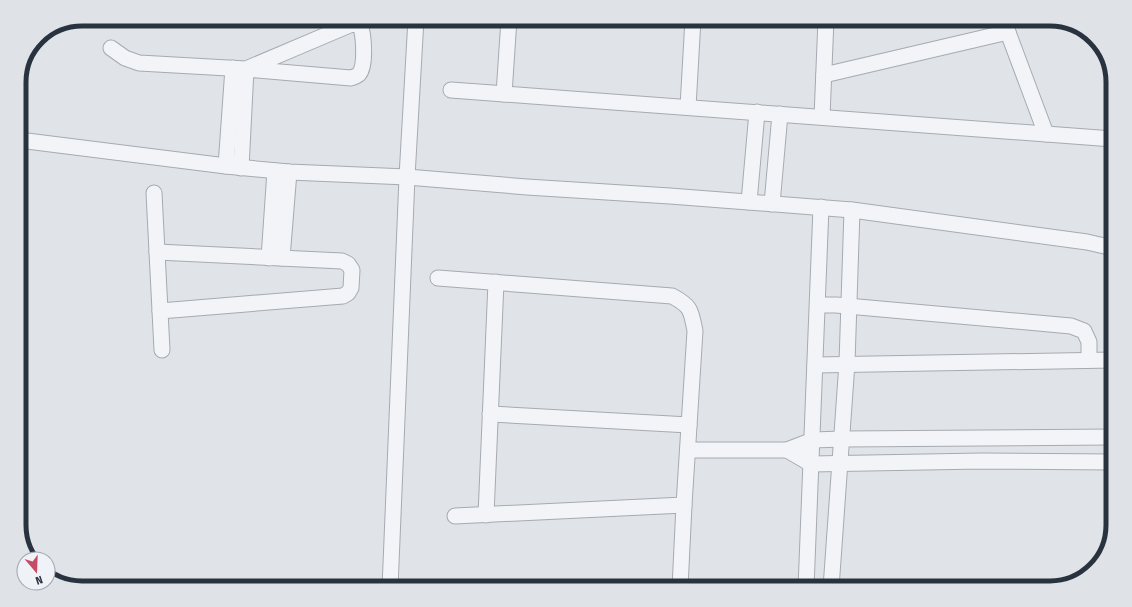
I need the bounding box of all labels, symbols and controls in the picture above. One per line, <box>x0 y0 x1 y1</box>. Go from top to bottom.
north arrow <box>16 551 56 591</box>
text: N <box>34 573 44 587</box>

